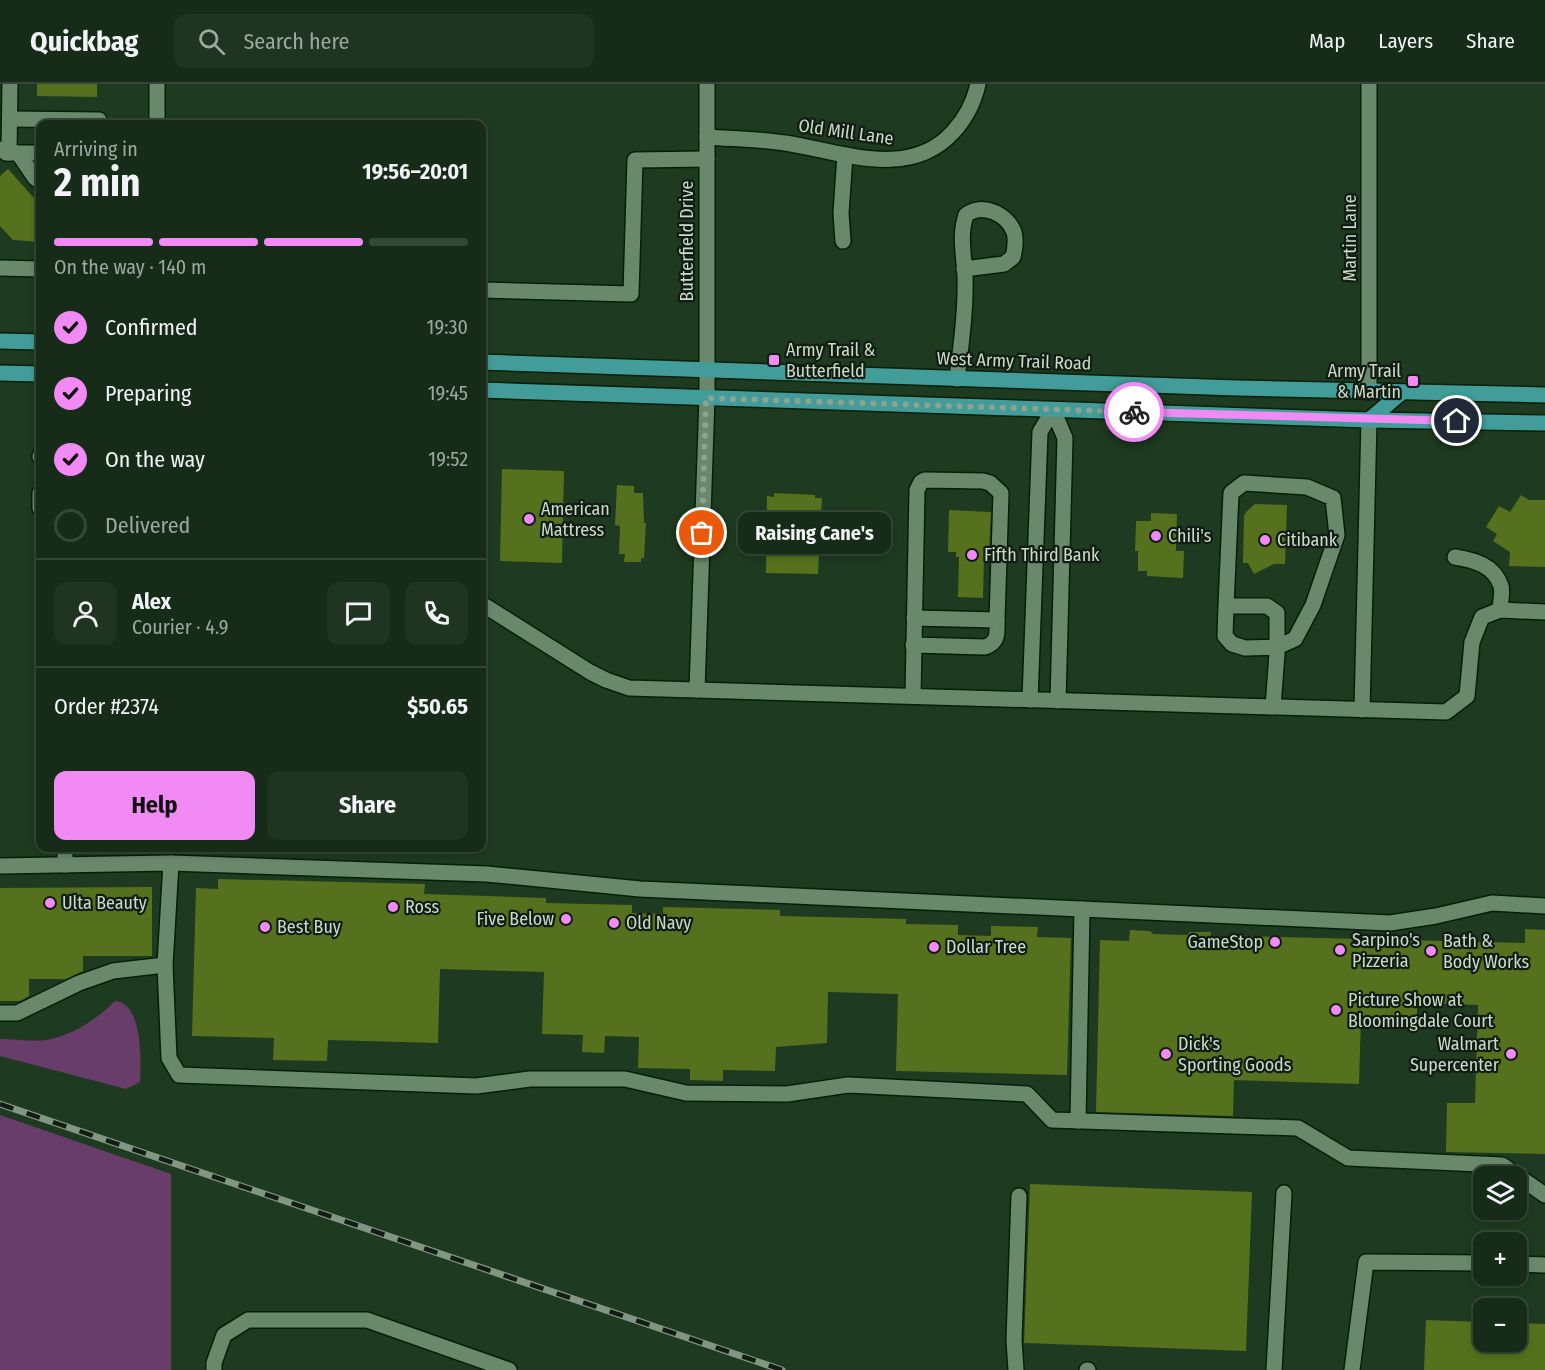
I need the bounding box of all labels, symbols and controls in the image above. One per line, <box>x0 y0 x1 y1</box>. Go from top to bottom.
search box <box>174 14 594 68</box>
text: Quickbag <box>30 25 138 58</box>
icon: search <box>195 25 228 58</box>
text: Search here <box>243 28 349 55</box>
text: Map <box>1309 28 1345 54</box>
text: Layers <box>1378 28 1433 54</box>
text: Share <box>1466 28 1515 54</box>
street label: Old Mill Lane <box>797 114 895 150</box>
text: Arriving in <box>54 137 138 161</box>
text: 19:56–20:01 <box>362 158 468 185</box>
text: 2 min <box>54 160 140 206</box>
street label: Butterfield Drive <box>676 180 698 301</box>
street label: Martin Lane <box>1339 194 1361 282</box>
text: On the way · 140 m <box>54 255 206 279</box>
icon: check <box>54 311 87 344</box>
text: Confirmed <box>105 314 198 341</box>
text: 19:30 <box>427 315 468 339</box>
place label: Army Trail & Butterfield <box>786 339 876 382</box>
street label: West Army Trail Road <box>936 347 1092 375</box>
marker: Army Trail & Butterfield <box>767 353 781 367</box>
place label: Army Trail & Martin <box>1328 360 1401 403</box>
marker: Army Trail & Martin <box>1406 374 1420 388</box>
icon: check <box>54 377 87 410</box>
text: Preparing <box>105 380 191 407</box>
text: 19:45 <box>428 381 468 405</box>
courier <box>1104 382 1164 442</box>
pin <box>1431 395 1482 446</box>
icon: bike <box>1118 396 1151 429</box>
icon: home <box>1440 404 1473 437</box>
icon: check <box>54 443 87 476</box>
text: On the way <box>105 446 205 473</box>
text: 19:52 <box>428 447 468 471</box>
place label: American Mattress <box>541 498 610 541</box>
pin <box>676 507 727 558</box>
text: Delivered <box>105 512 190 539</box>
marker: American Mattress <box>522 512 536 526</box>
callout: Raising Cane's <box>738 512 891 554</box>
icon: bag <box>685 516 718 549</box>
text: Raising Cane's <box>755 521 874 545</box>
place label: Chili's <box>1168 525 1212 547</box>
marker: Chili's <box>1149 529 1163 543</box>
place label: Citibank <box>1277 529 1338 551</box>
marker: Citibank <box>1258 533 1272 547</box>
place label: Fifth Third Bank <box>984 544 1100 566</box>
marker: Fifth Third Bank <box>965 548 979 562</box>
button: person <box>54 582 117 645</box>
button: chat <box>327 582 390 645</box>
button: phone <box>405 582 468 645</box>
text: Alex <box>132 588 171 615</box>
text: Courier · 4.9 <box>132 615 228 639</box>
text: Order #2374 <box>54 693 159 720</box>
text: $50.65 <box>407 693 468 720</box>
button: Help <box>54 771 255 840</box>
button: Share <box>267 771 468 840</box>
place label: Ulta Beauty <box>62 892 147 914</box>
marker: Ulta Beauty <box>43 896 57 910</box>
place label: Ross <box>405 896 440 918</box>
marker: Ross <box>386 900 400 914</box>
place label: Five Below <box>476 908 554 930</box>
marker: Five Below <box>559 912 573 926</box>
place label: Old Navy <box>626 912 691 934</box>
place label: Best Buy <box>277 916 341 938</box>
marker: Old Navy <box>607 916 621 930</box>
marker: Best Buy <box>258 920 272 934</box>
place label: Sarpino's Pizzeria <box>1352 929 1420 972</box>
place label: Bath & Body Works <box>1443 930 1530 973</box>
place label: GameStop <box>1188 931 1263 953</box>
marker: GameStop <box>1268 935 1282 949</box>
place label: Dollar Tree <box>946 936 1026 958</box>
marker: Dollar Tree <box>927 940 941 954</box>
marker: Sarpino's Pizzeria <box>1333 943 1347 957</box>
marker: Bath & Body Works <box>1424 944 1438 958</box>
place label: Picture Show at Bloomingdale Court <box>1348 989 1493 1032</box>
marker: Picture Show at Bloomingdale Court <box>1329 1003 1343 1017</box>
place label: Dick's Sporting Goods <box>1178 1033 1292 1076</box>
place label: Walmart Supercenter <box>1410 1033 1500 1076</box>
marker: Dick's Sporting Goods <box>1159 1047 1173 1061</box>
marker: Walmart Supercenter <box>1504 1047 1518 1061</box>
map controls <box>1473 1166 1527 1352</box>
button: layers <box>1473 1166 1527 1220</box>
button: + <box>1473 1232 1527 1286</box>
button: − <box>1473 1298 1527 1352</box>

